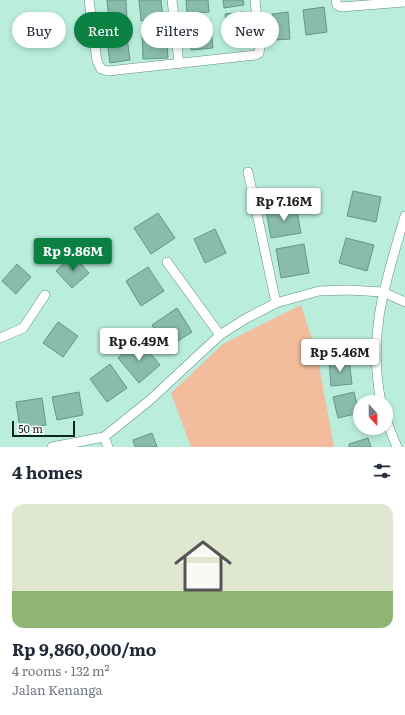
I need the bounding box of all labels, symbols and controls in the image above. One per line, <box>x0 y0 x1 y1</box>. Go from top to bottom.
chip: Buy <box>12 12 66 48</box>
chip: Rent <box>74 12 133 48</box>
chip: Filters <box>141 12 213 48</box>
chip: New <box>221 12 279 48</box>
pin: Rp 7.16M <box>243 188 325 222</box>
text: Rp 7.16M <box>256 191 312 210</box>
pin: Rp 9.86M <box>32 238 114 272</box>
text: Rp 9.86M <box>43 241 103 260</box>
pin: Rp 6.49M <box>98 328 180 362</box>
text: Rp 6.49M <box>109 331 169 350</box>
pin: Rp 5.46M <box>299 339 381 373</box>
text: Rp 5.46M <box>310 342 370 361</box>
north arrow <box>353 395 393 435</box>
map controls <box>353 395 393 435</box>
scale bar <box>12 419 75 438</box>
text: 50 m <box>18 420 43 436</box>
text: 4 homes <box>12 459 83 484</box>
icon: filters <box>371 460 393 482</box>
icon: home <box>167 530 239 602</box>
text: Rp 9,860,000/mo <box>12 636 156 661</box>
text: 4 rooms · 132 m² <box>12 661 110 680</box>
text: Jalan Kenanga <box>12 680 103 699</box>

